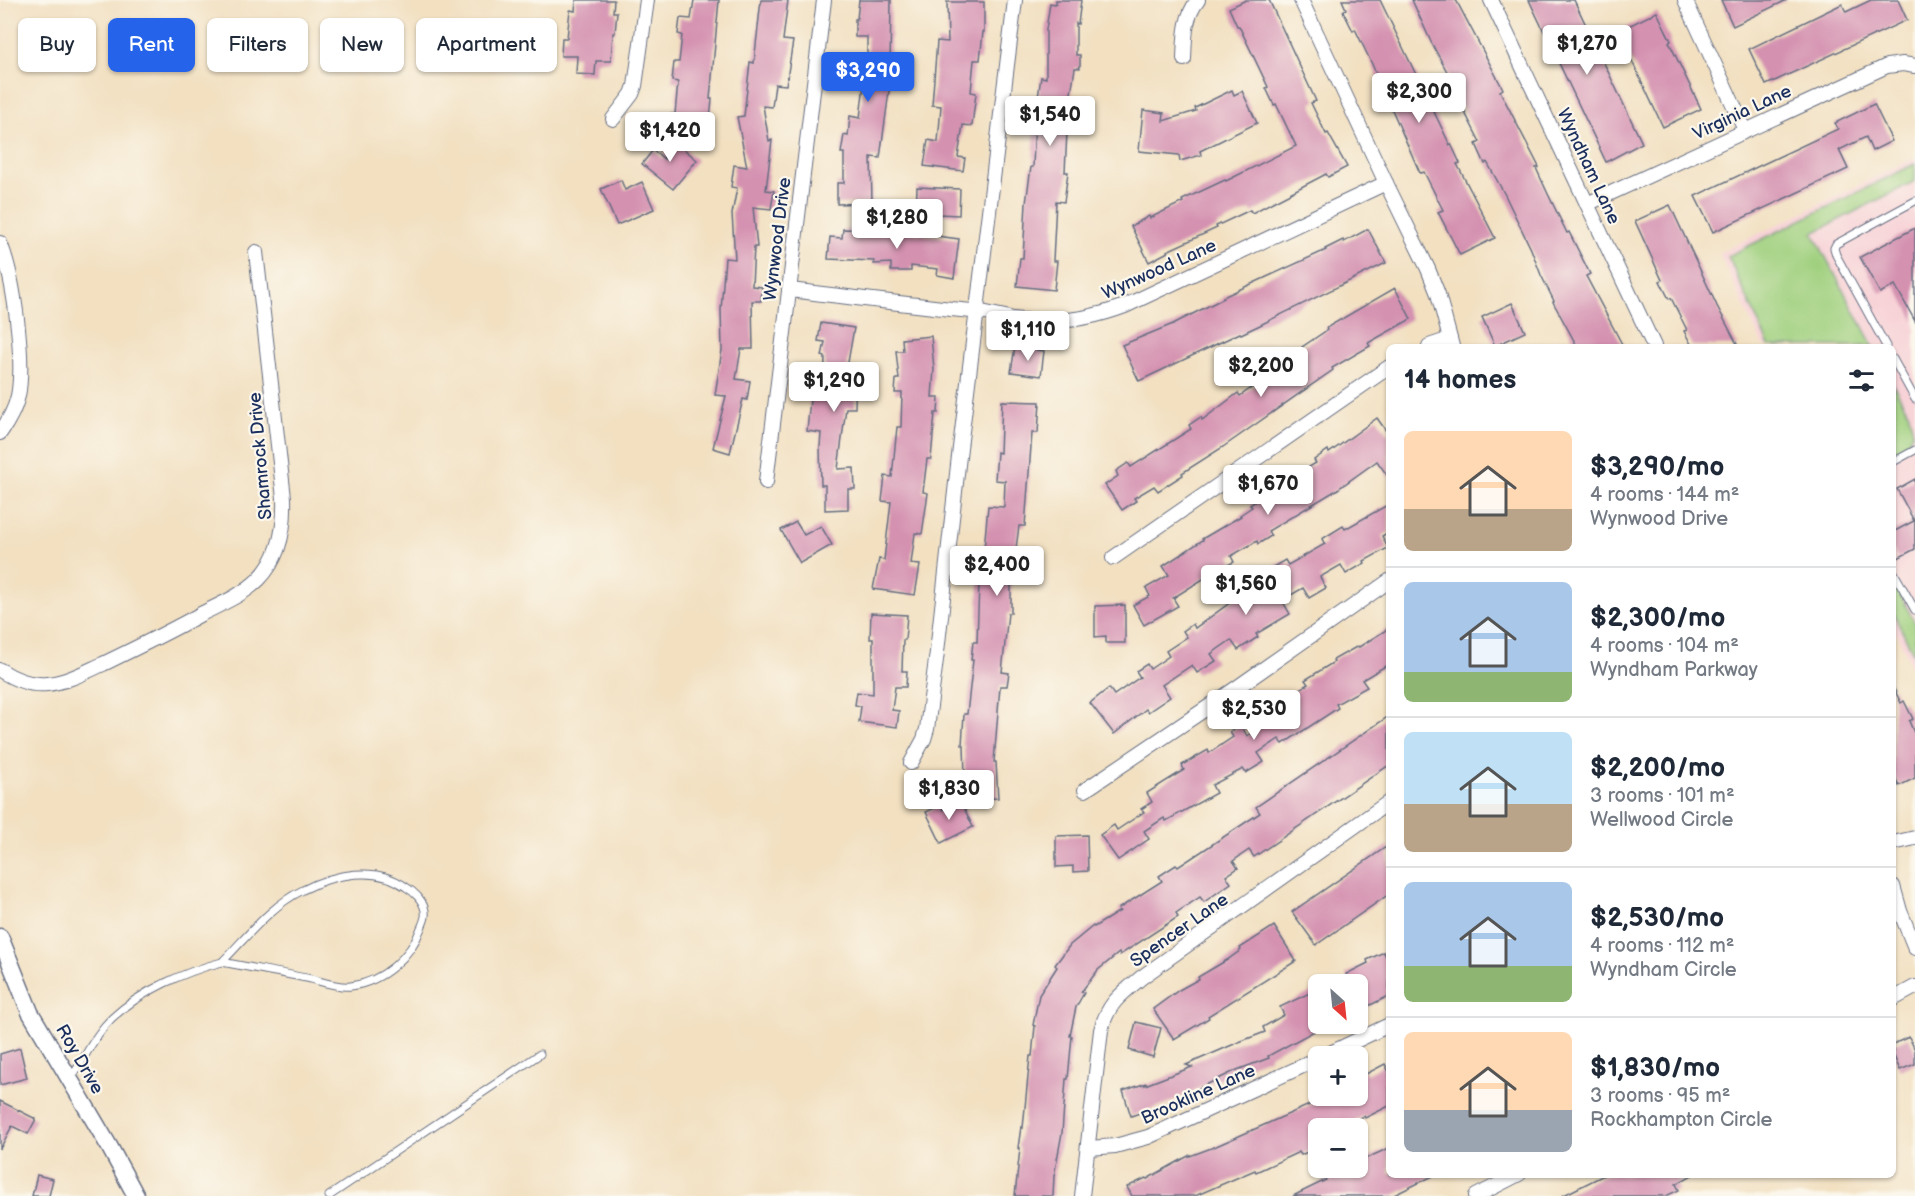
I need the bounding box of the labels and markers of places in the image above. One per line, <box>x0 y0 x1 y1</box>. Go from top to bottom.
pin: $1,270 <box>1538 25 1636 76</box>
pin: $3,290 <box>819 52 917 103</box>
pin: $2,300 <box>1370 73 1468 124</box>
pin: $1,540 <box>1001 96 1099 147</box>
pin: $1,420 <box>621 112 719 163</box>
pin: $1,280 <box>848 199 946 250</box>
pin: $1,110 <box>979 311 1077 362</box>
pin: $2,200 <box>1212 347 1310 398</box>
pin: $1,290 <box>785 362 883 413</box>
pin: $1,670 <box>1219 465 1317 516</box>
pin: $2,400 <box>948 546 1046 597</box>
pin: $1,560 <box>1197 565 1295 616</box>
pin: $2,530 <box>1205 690 1303 741</box>
pin: $1,830 <box>900 770 998 821</box>

